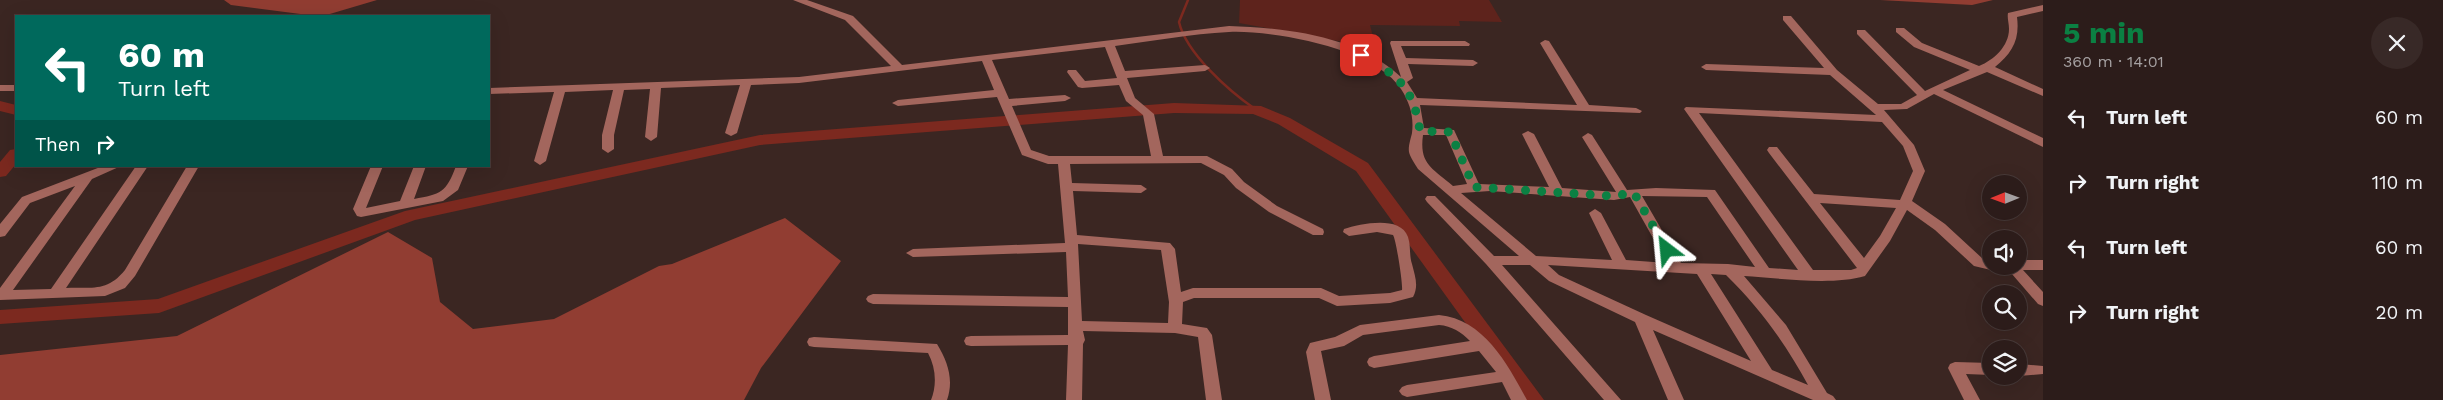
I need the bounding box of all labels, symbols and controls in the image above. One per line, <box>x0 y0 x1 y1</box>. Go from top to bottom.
text: 5 min <box>2063 15 2145 50</box>
button: close <box>2371 17 2423 69</box>
text: 60 m <box>118 34 205 76</box>
pin <box>1340 34 1382 76</box>
icon: left <box>35 35 100 100</box>
icon: arrive <box>1347 41 1375 69</box>
text: 360 m · 14:01 <box>2063 52 2164 71</box>
text: Turn left <box>118 76 210 101</box>
icon: left <box>2063 104 2091 132</box>
text: Turn left <box>2106 106 2187 129</box>
text: 60 m <box>2375 106 2423 129</box>
icon: right <box>91 130 119 158</box>
text: Then <box>35 133 81 156</box>
icon: right <box>2063 169 2091 197</box>
text: Turn right <box>2106 171 2199 194</box>
text: 110 m <box>2372 171 2423 194</box>
north arrow <box>1982 175 2028 220</box>
map controls <box>1982 175 2027 385</box>
position arrow <box>1640 223 1692 275</box>
button: sound <box>1982 230 2027 275</box>
icon: left <box>2063 234 2091 262</box>
text: Turn left <box>2106 236 2187 259</box>
text: 60 m <box>2375 236 2423 259</box>
button: search <box>1982 285 2027 330</box>
icon: right <box>2063 299 2091 327</box>
text: Turn right <box>2106 301 2199 324</box>
text: 20 m <box>2376 301 2423 324</box>
button: layers <box>1982 340 2027 385</box>

